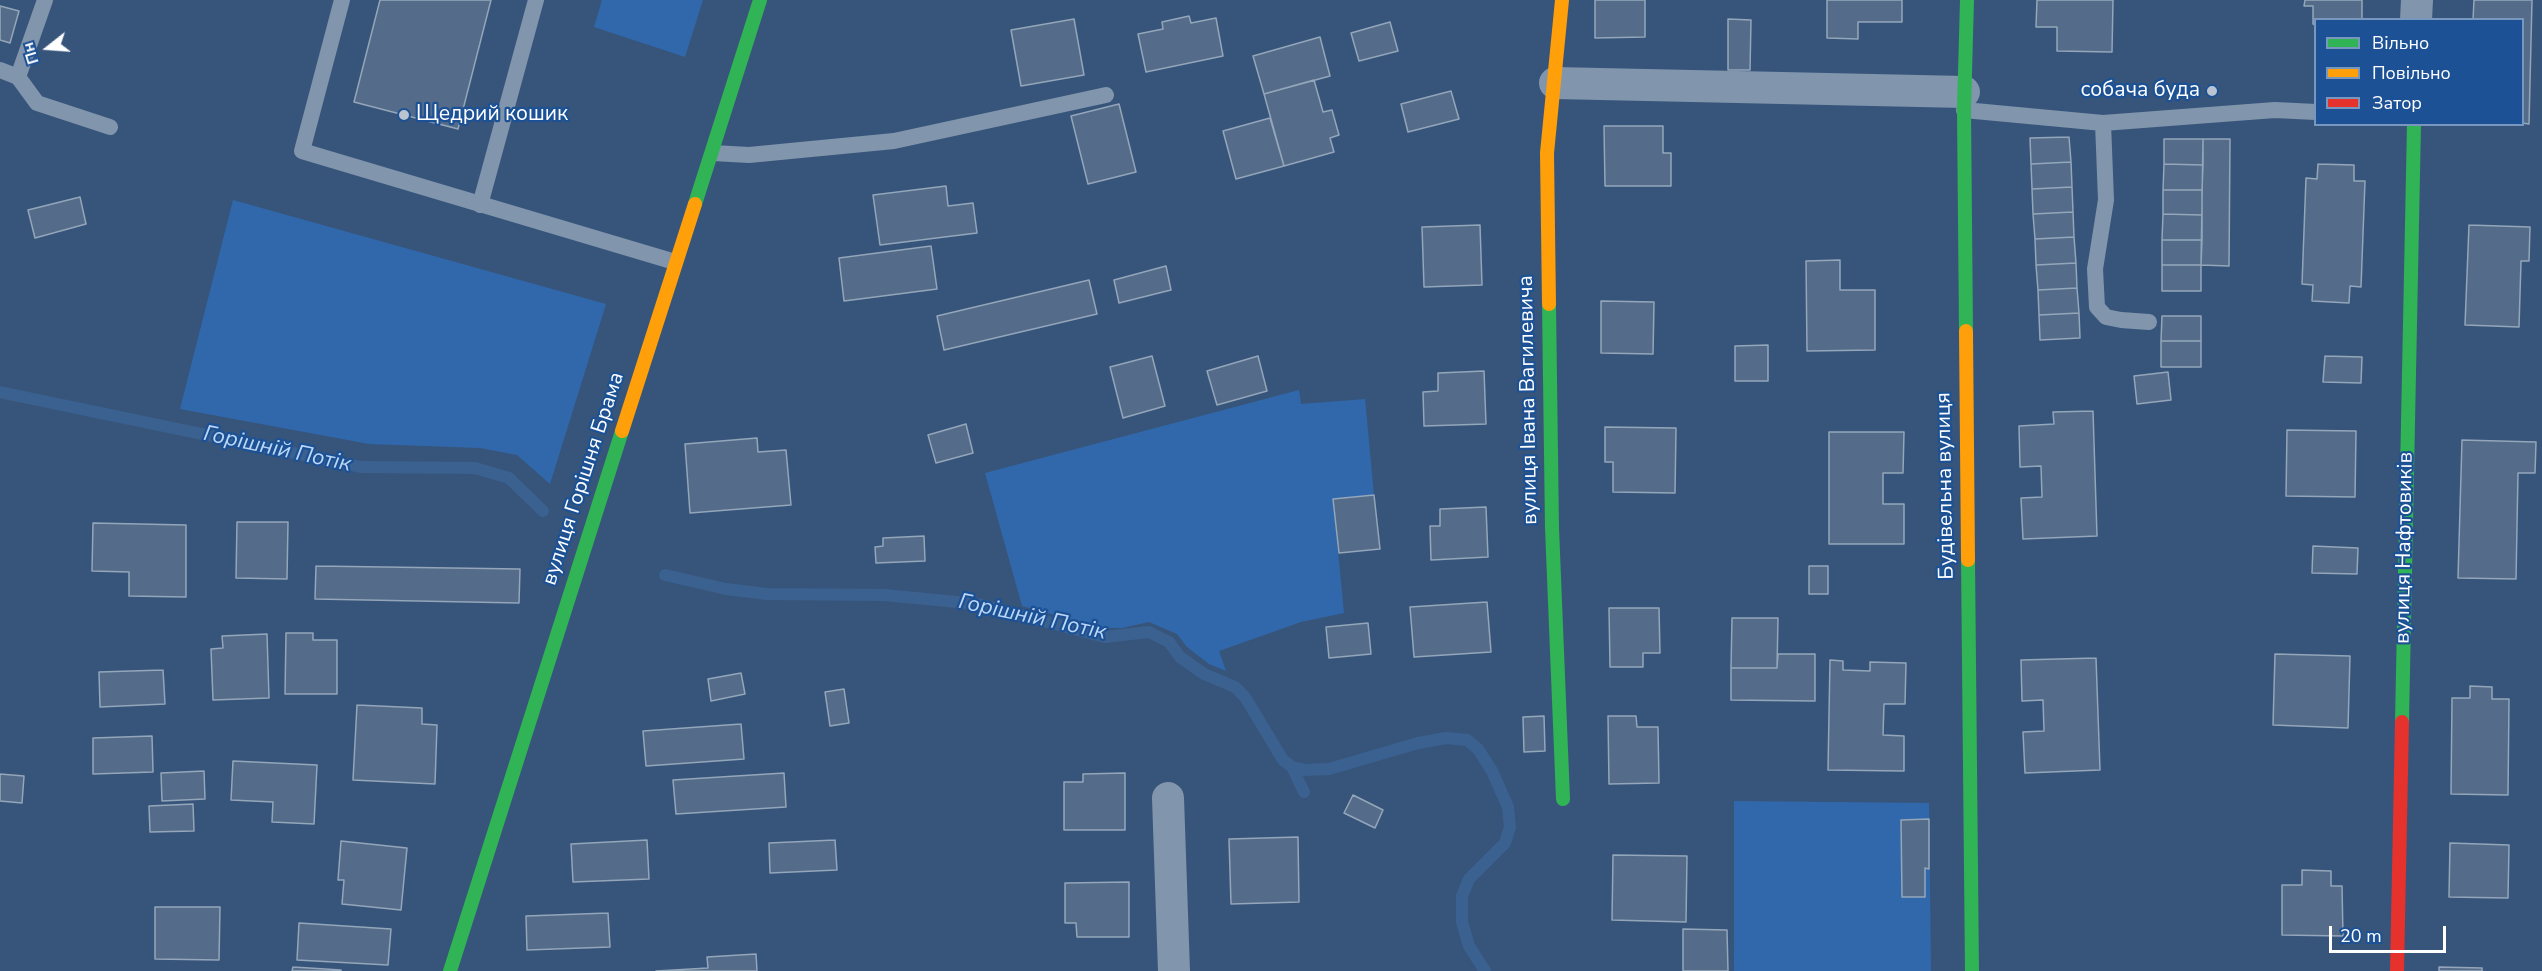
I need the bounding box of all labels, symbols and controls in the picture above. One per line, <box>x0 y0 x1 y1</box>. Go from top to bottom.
north arrow <box>18 18 78 78</box>
legend <box>2314 18 2524 126</box>
text: Вільно <box>2372 31 2429 55</box>
text: Пн <box>17 40 45 67</box>
text: Повільно <box>2372 61 2451 85</box>
place label: собача буда <box>2080 78 2200 104</box>
marker: собача буда <box>2205 84 2219 98</box>
text: Затор <box>2372 91 2422 115</box>
place label: Щедрий кошик <box>416 102 568 128</box>
marker: Щедрий кошик <box>397 108 411 122</box>
street label: вулиця Івана Вагилевича <box>1514 275 1544 525</box>
street label: вулиця Горішня Брама <box>538 369 630 589</box>
street label: Будівельна вулиця <box>1932 392 1960 580</box>
water label: Горішній Потік <box>201 421 353 479</box>
street label: вулиця Нафтовиків <box>2391 452 2419 644</box>
water label: Горішній Потік <box>956 589 1108 647</box>
scale bar <box>2332 914 2449 952</box>
text: 20 m <box>2340 924 2382 948</box>

